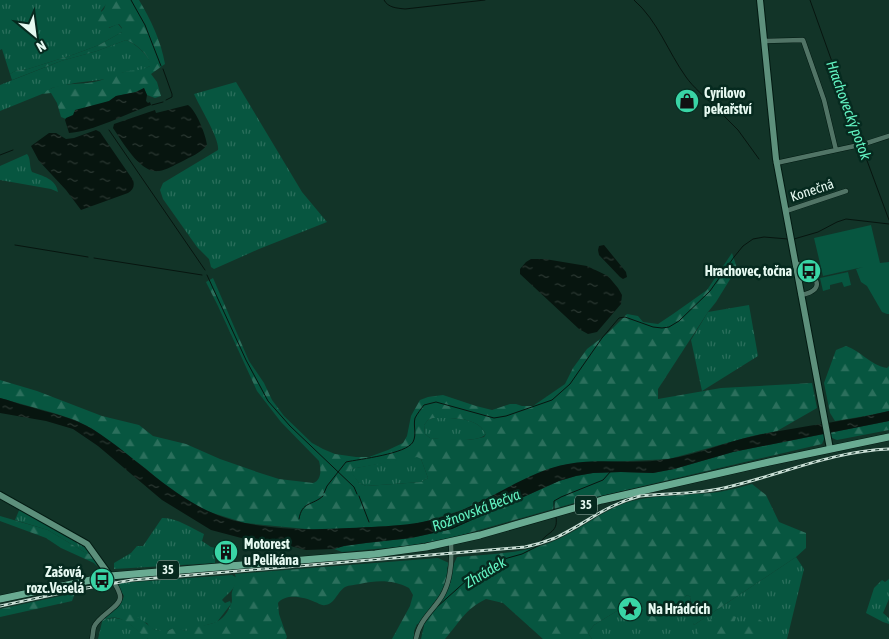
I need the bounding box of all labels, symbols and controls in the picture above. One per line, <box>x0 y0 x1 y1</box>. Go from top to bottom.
north arrow <box>10 10 60 60</box>
text: N <box>34 37 49 55</box>
water label: Hrachovecký potok <box>823 58 875 162</box>
place label: Cyrilovo pekařství <box>704 85 753 117</box>
shop icon: Cyrilovo pekařství <box>674 88 700 114</box>
street label: Konečná <box>788 175 836 205</box>
bus stop icon: Hrachovec, točna <box>796 258 822 284</box>
place label: Hrachovec, točna <box>705 263 792 279</box>
water label: Rožnovská Bečva <box>430 485 522 535</box>
road number: 35 <box>575 496 597 514</box>
place label: Motorest u Pelikána <box>244 536 299 568</box>
building icon: Motorest u Pelikána <box>213 539 239 565</box>
water label: Zhrádek <box>461 553 509 591</box>
road number: 35 <box>157 560 179 580</box>
place label: Zašová, rozc.Veselá <box>27 564 85 596</box>
bus stop icon: Zašová, rozc.Veselá <box>89 567 115 593</box>
place icon: Na Hrádcích <box>617 596 643 622</box>
place label: Na Hrádcích <box>648 601 710 617</box>

